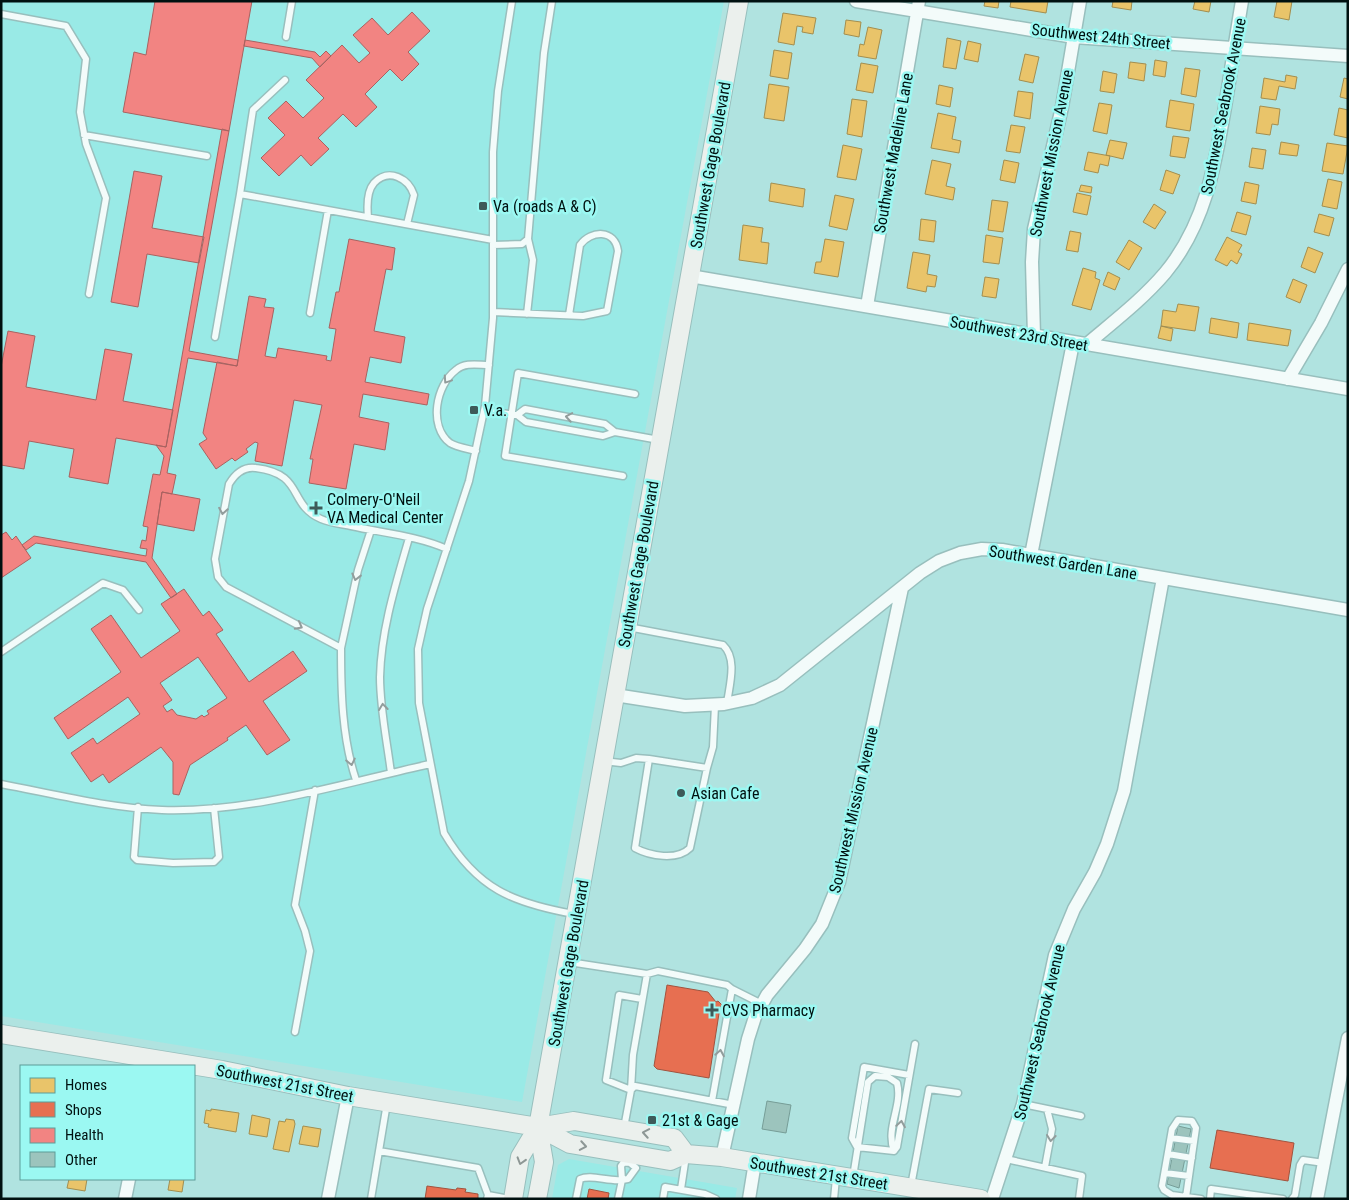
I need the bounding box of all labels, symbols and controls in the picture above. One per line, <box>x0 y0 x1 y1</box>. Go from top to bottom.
street label: Southwest Seabrook Avenue <box>1197 16 1250 196</box>
street label: Southwest 24th Street <box>1031 20 1172 53</box>
street label: Southwest Mission Avenue <box>1026 68 1077 238</box>
street label: Southwest Madeline Lane <box>870 72 917 235</box>
street label: Southwest Gage Boulevard <box>686 80 735 250</box>
place label: Va (roads A & C) <box>493 197 597 216</box>
marker: Va (roads A & C) <box>477 200 489 212</box>
street label: Southwest 23rd Street <box>948 312 1090 355</box>
one-way arrow <box>444 375 454 384</box>
place label: V.a. <box>484 401 507 420</box>
marker: V.a. <box>468 404 480 416</box>
one-way arrow <box>565 413 574 423</box>
street label: Southwest Gage Boulevard <box>614 479 663 649</box>
place label: Colmery-O'Neil VA Medical Center <box>327 490 443 527</box>
marker: Colmery-O'Neil VA Medical Center <box>309 501 323 515</box>
one-way arrow <box>219 507 229 515</box>
street label: Southwest Garden Lane <box>988 541 1138 584</box>
one-way arrow <box>351 572 362 581</box>
one-way arrow <box>293 620 302 630</box>
one-way arrow <box>378 703 389 711</box>
street label: Southwest Mission Avenue <box>825 725 882 895</box>
one-way arrow <box>345 758 356 767</box>
place label: Asian Cafe <box>691 784 759 803</box>
marker: Asian Cafe <box>675 787 687 799</box>
street label: Southwest Gage Boulevard <box>544 878 593 1048</box>
street label: Southwest Seabrook Avenue <box>1010 943 1069 1122</box>
place label: CVS Pharmacy <box>722 1001 815 1020</box>
marker: CVS Pharmacy <box>706 1004 718 1016</box>
one-way arrow <box>715 1048 725 1057</box>
street label: Southwest 21st Street <box>215 1061 355 1106</box>
legend <box>20 1065 195 1180</box>
text: Homes <box>65 1076 107 1094</box>
text: Shops <box>65 1101 102 1119</box>
place label: 21st & Gage <box>662 1111 738 1130</box>
marker: 21st & Gage <box>646 1114 658 1126</box>
one-way arrow <box>895 1119 905 1128</box>
text: Health <box>65 1126 104 1144</box>
one-way arrow <box>641 1129 650 1139</box>
one-way arrow <box>1046 1134 1057 1142</box>
one-way arrow <box>578 1141 587 1151</box>
text: Other <box>65 1151 98 1169</box>
street label: Southwest 21st Street <box>749 1153 889 1194</box>
one-way arrow <box>516 1156 526 1165</box>

